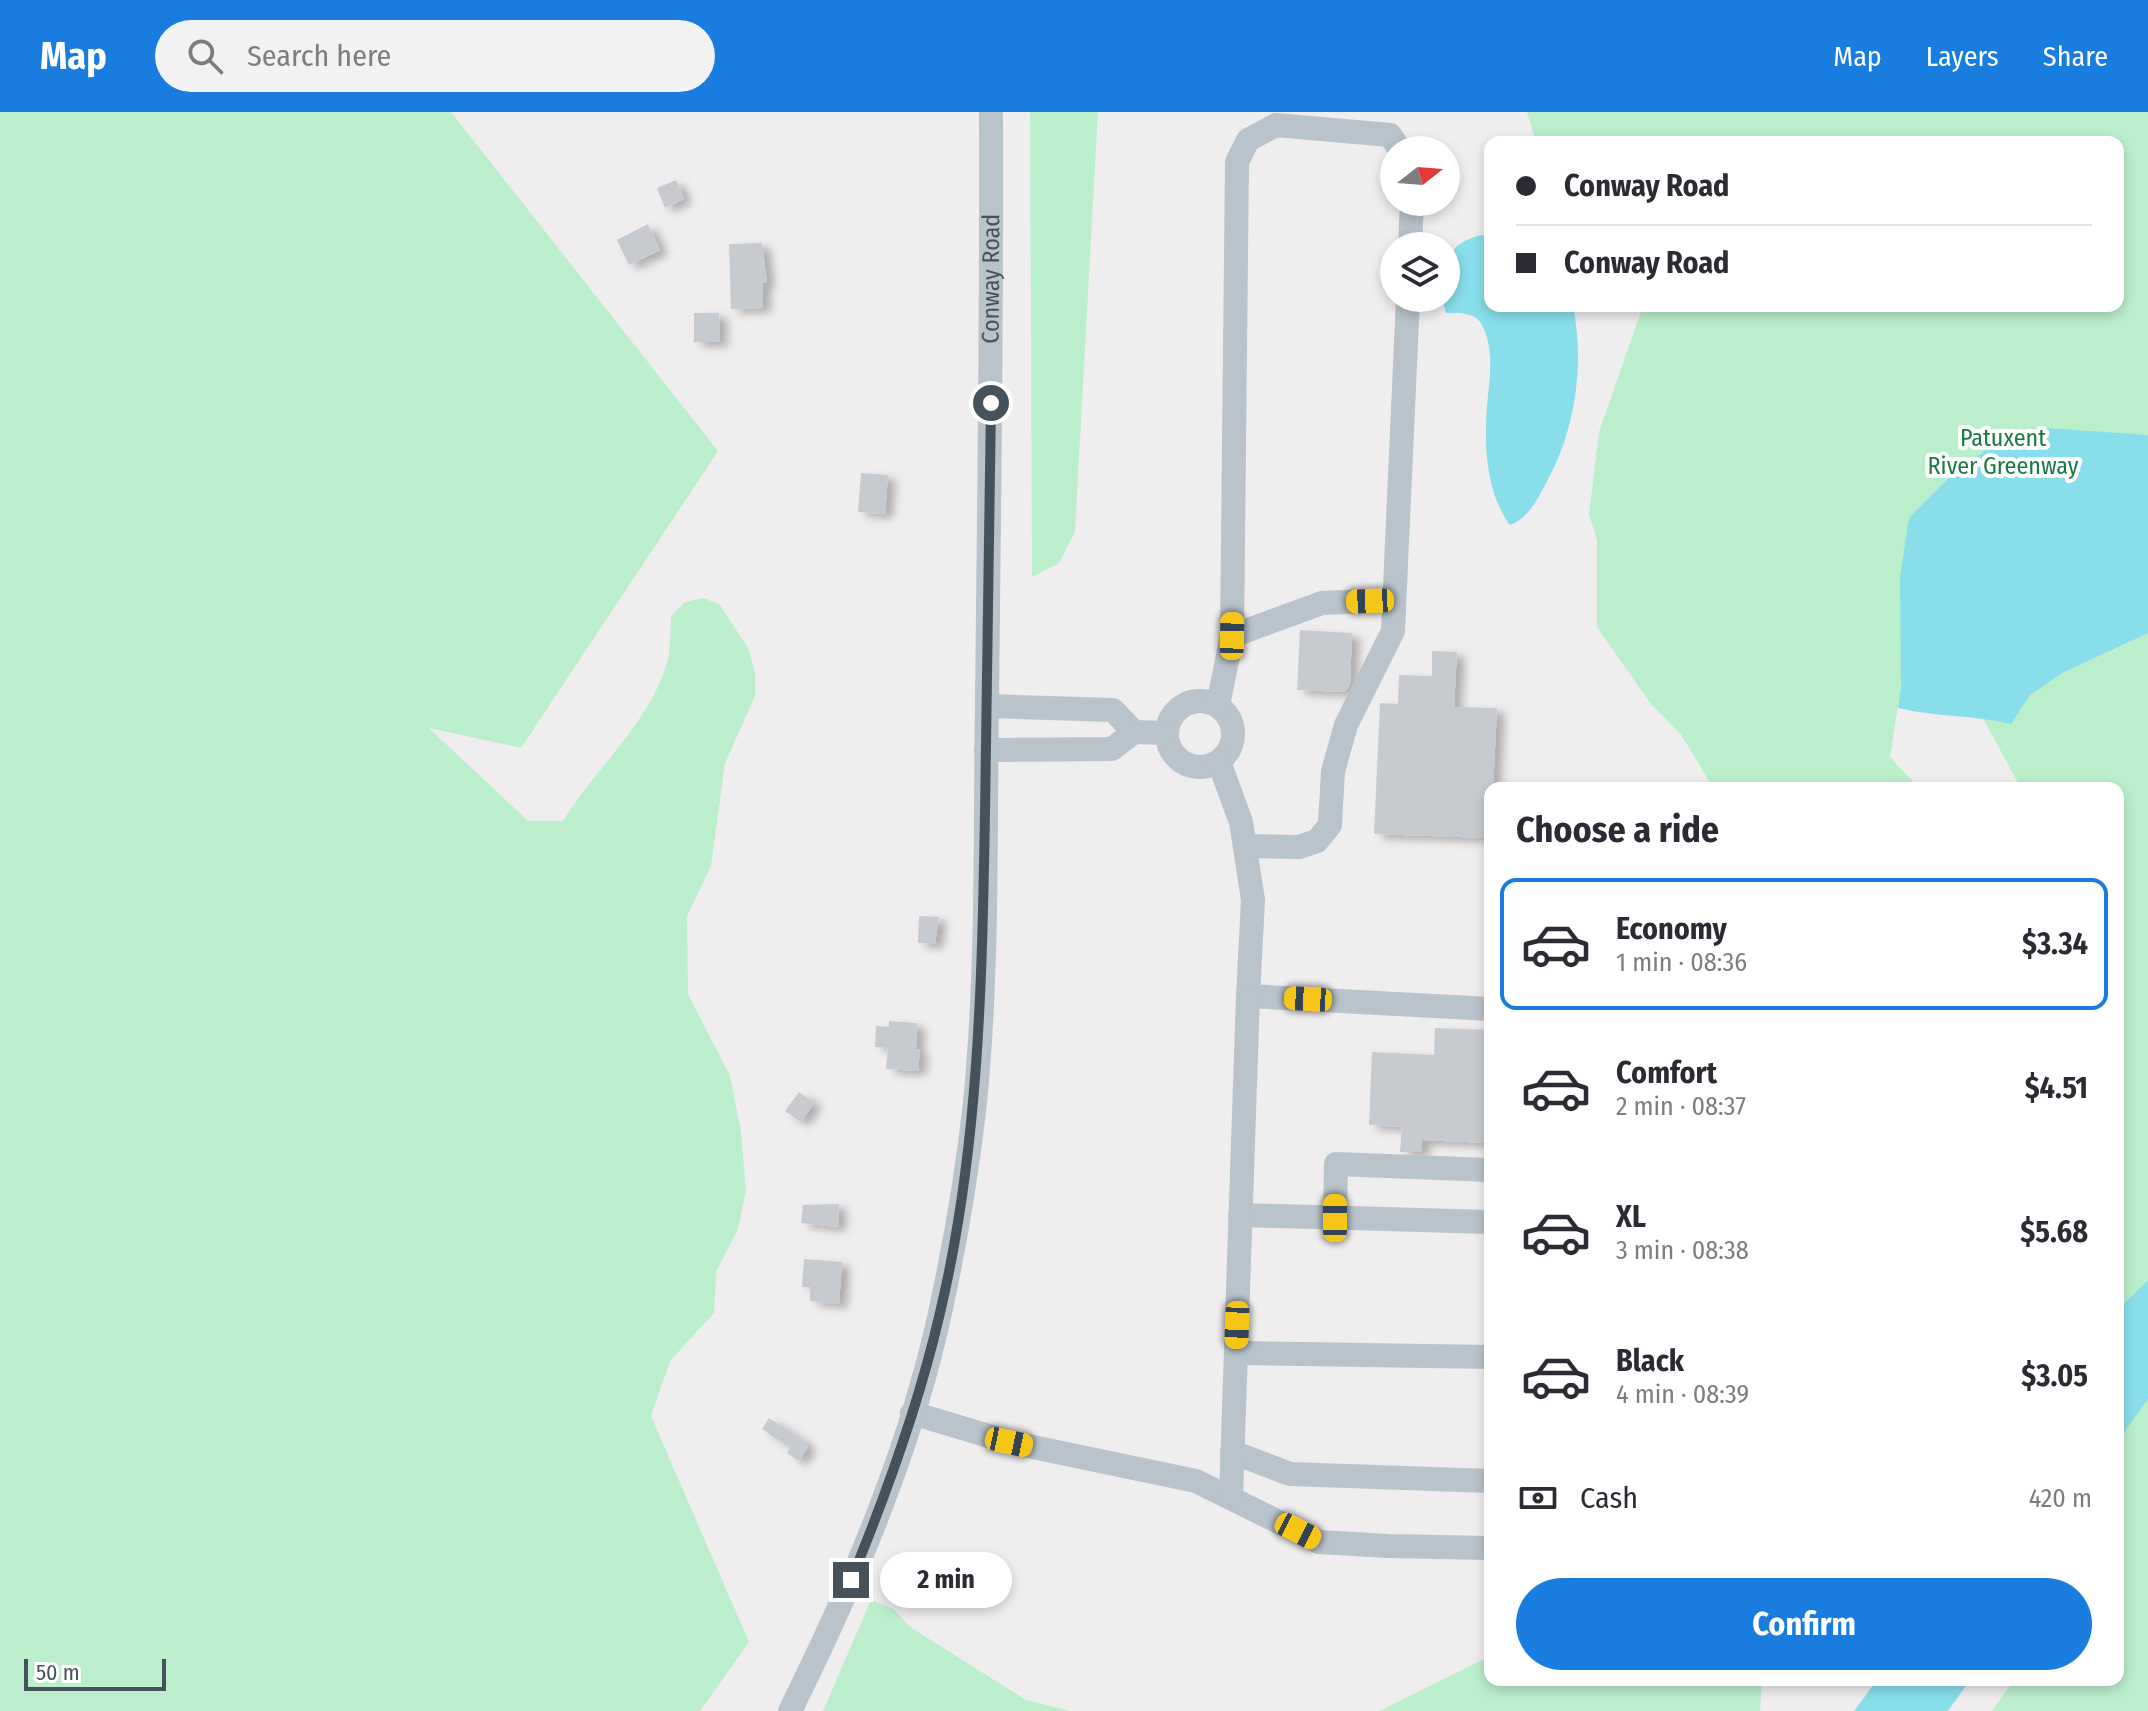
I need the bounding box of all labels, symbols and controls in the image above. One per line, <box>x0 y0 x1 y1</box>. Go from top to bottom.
search box <box>155 20 715 92</box>
text: Map <box>40 33 107 79</box>
icon: search <box>183 34 227 78</box>
text: Search here <box>247 38 391 74</box>
text: Map <box>1833 40 1882 73</box>
text: Layers <box>1926 40 1999 73</box>
text: Share <box>2043 40 2108 73</box>
north arrow <box>1380 136 1460 216</box>
map controls <box>1380 136 1460 312</box>
text: Conway Road <box>1564 168 1729 204</box>
street label: Conway Road <box>977 214 1005 344</box>
button: layers <box>1380 232 1460 312</box>
text: Conway Road <box>1564 245 1729 281</box>
route start <box>973 385 1009 421</box>
park label: Patuxent River Greenway <box>1928 424 2079 480</box>
car <box>1346 588 1394 614</box>
car <box>1220 612 1244 660</box>
text: Choose a ride <box>1516 808 1719 852</box>
icon: car <box>1520 908 1592 980</box>
text: Economy <box>1616 911 1727 947</box>
text: $3.34 <box>2022 926 2088 962</box>
text: 1 min · 08:36 <box>1616 947 1747 978</box>
car <box>1283 986 1333 1012</box>
icon: car <box>1520 1052 1592 1124</box>
text: Comfort <box>1616 1055 1717 1091</box>
text: $4.51 <box>2025 1070 2088 1106</box>
text: 2 min · 08:37 <box>1616 1091 1746 1122</box>
car <box>1323 1194 1347 1242</box>
icon: car <box>1520 1196 1592 1268</box>
text: XL <box>1616 1199 1646 1235</box>
text: $5.68 <box>2020 1214 2088 1250</box>
text: 3 min · 08:38 <box>1616 1235 1749 1266</box>
car <box>1224 1301 1250 1349</box>
icon: car <box>1520 1340 1592 1412</box>
text: Black <box>1616 1343 1684 1379</box>
text: $3.05 <box>2021 1358 2088 1394</box>
text: 4 min · 08:39 <box>1616 1379 1749 1410</box>
car <box>983 1425 1035 1459</box>
icon: cash <box>1516 1476 1560 1520</box>
text: Cash <box>1580 1480 1638 1516</box>
text: 420 m <box>2029 1483 2092 1514</box>
car <box>1271 1509 1325 1553</box>
callout: 2 min <box>879 1552 1011 1608</box>
route end <box>833 1562 869 1598</box>
text: 2 min <box>917 1564 975 1595</box>
button: Confirm <box>1516 1578 2092 1670</box>
scale bar <box>24 1655 166 1691</box>
text: 50 m <box>36 1659 80 1686</box>

